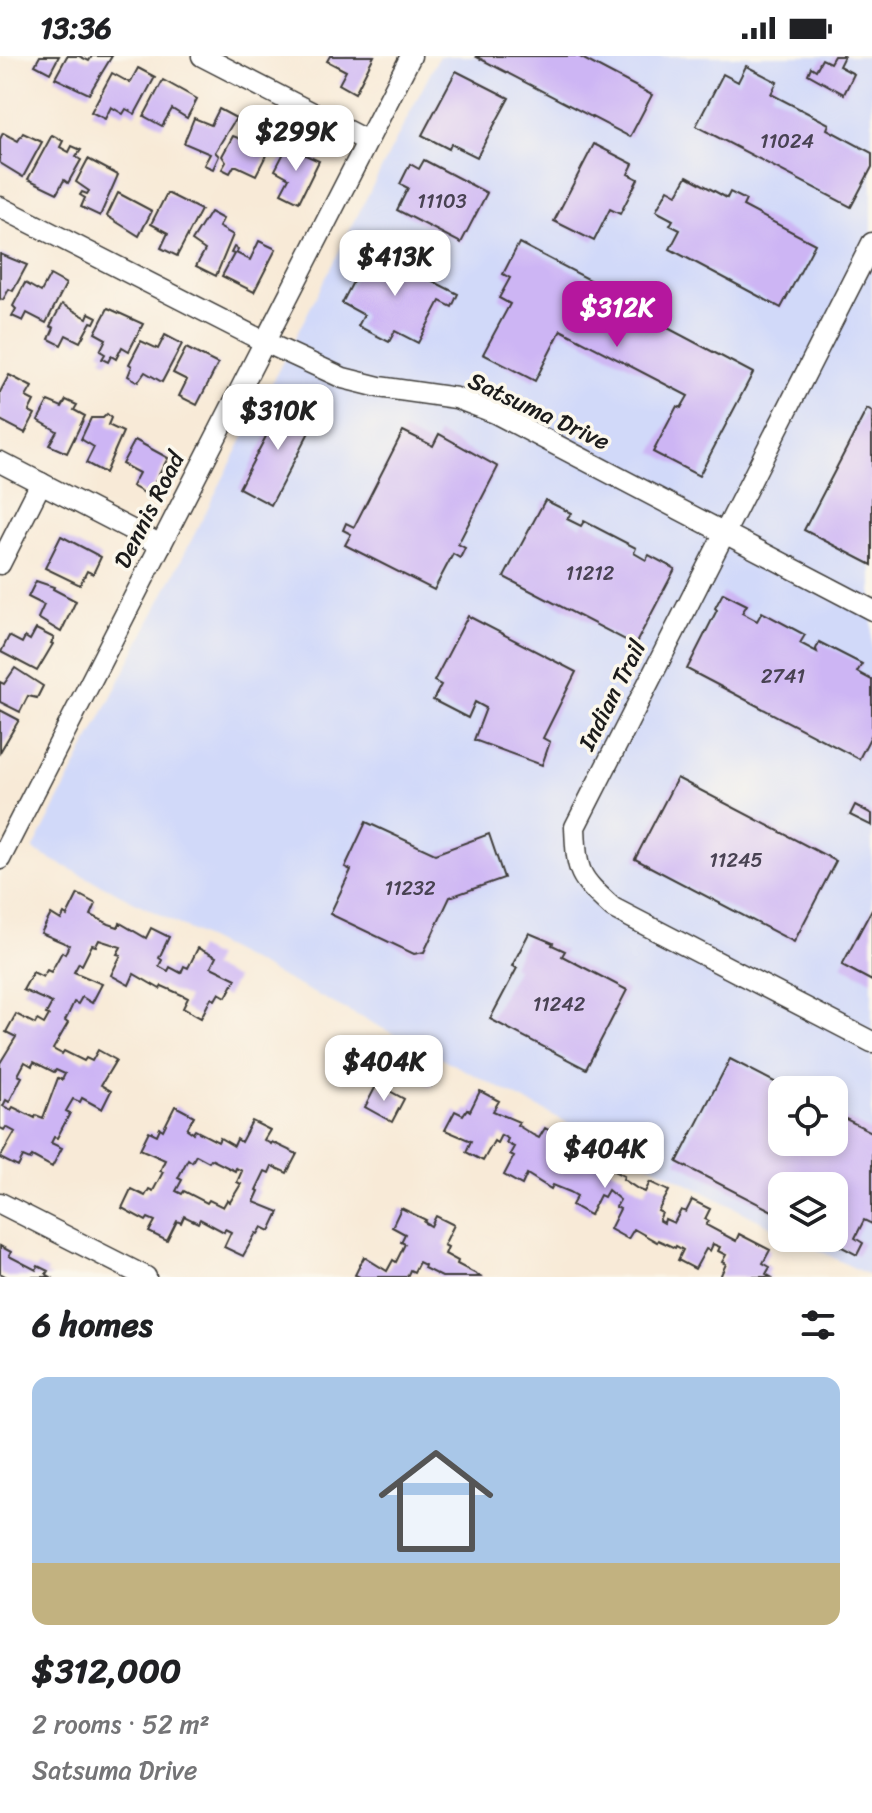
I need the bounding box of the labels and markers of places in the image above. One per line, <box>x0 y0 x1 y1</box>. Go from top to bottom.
pin: $299K <box>240 105 352 173</box>
pin: $413K <box>339 230 451 298</box>
pin: $312K <box>561 281 673 349</box>
pin: $310K <box>222 384 334 452</box>
pin: $404K <box>328 1035 440 1103</box>
pin: $404K <box>549 1122 661 1190</box>

